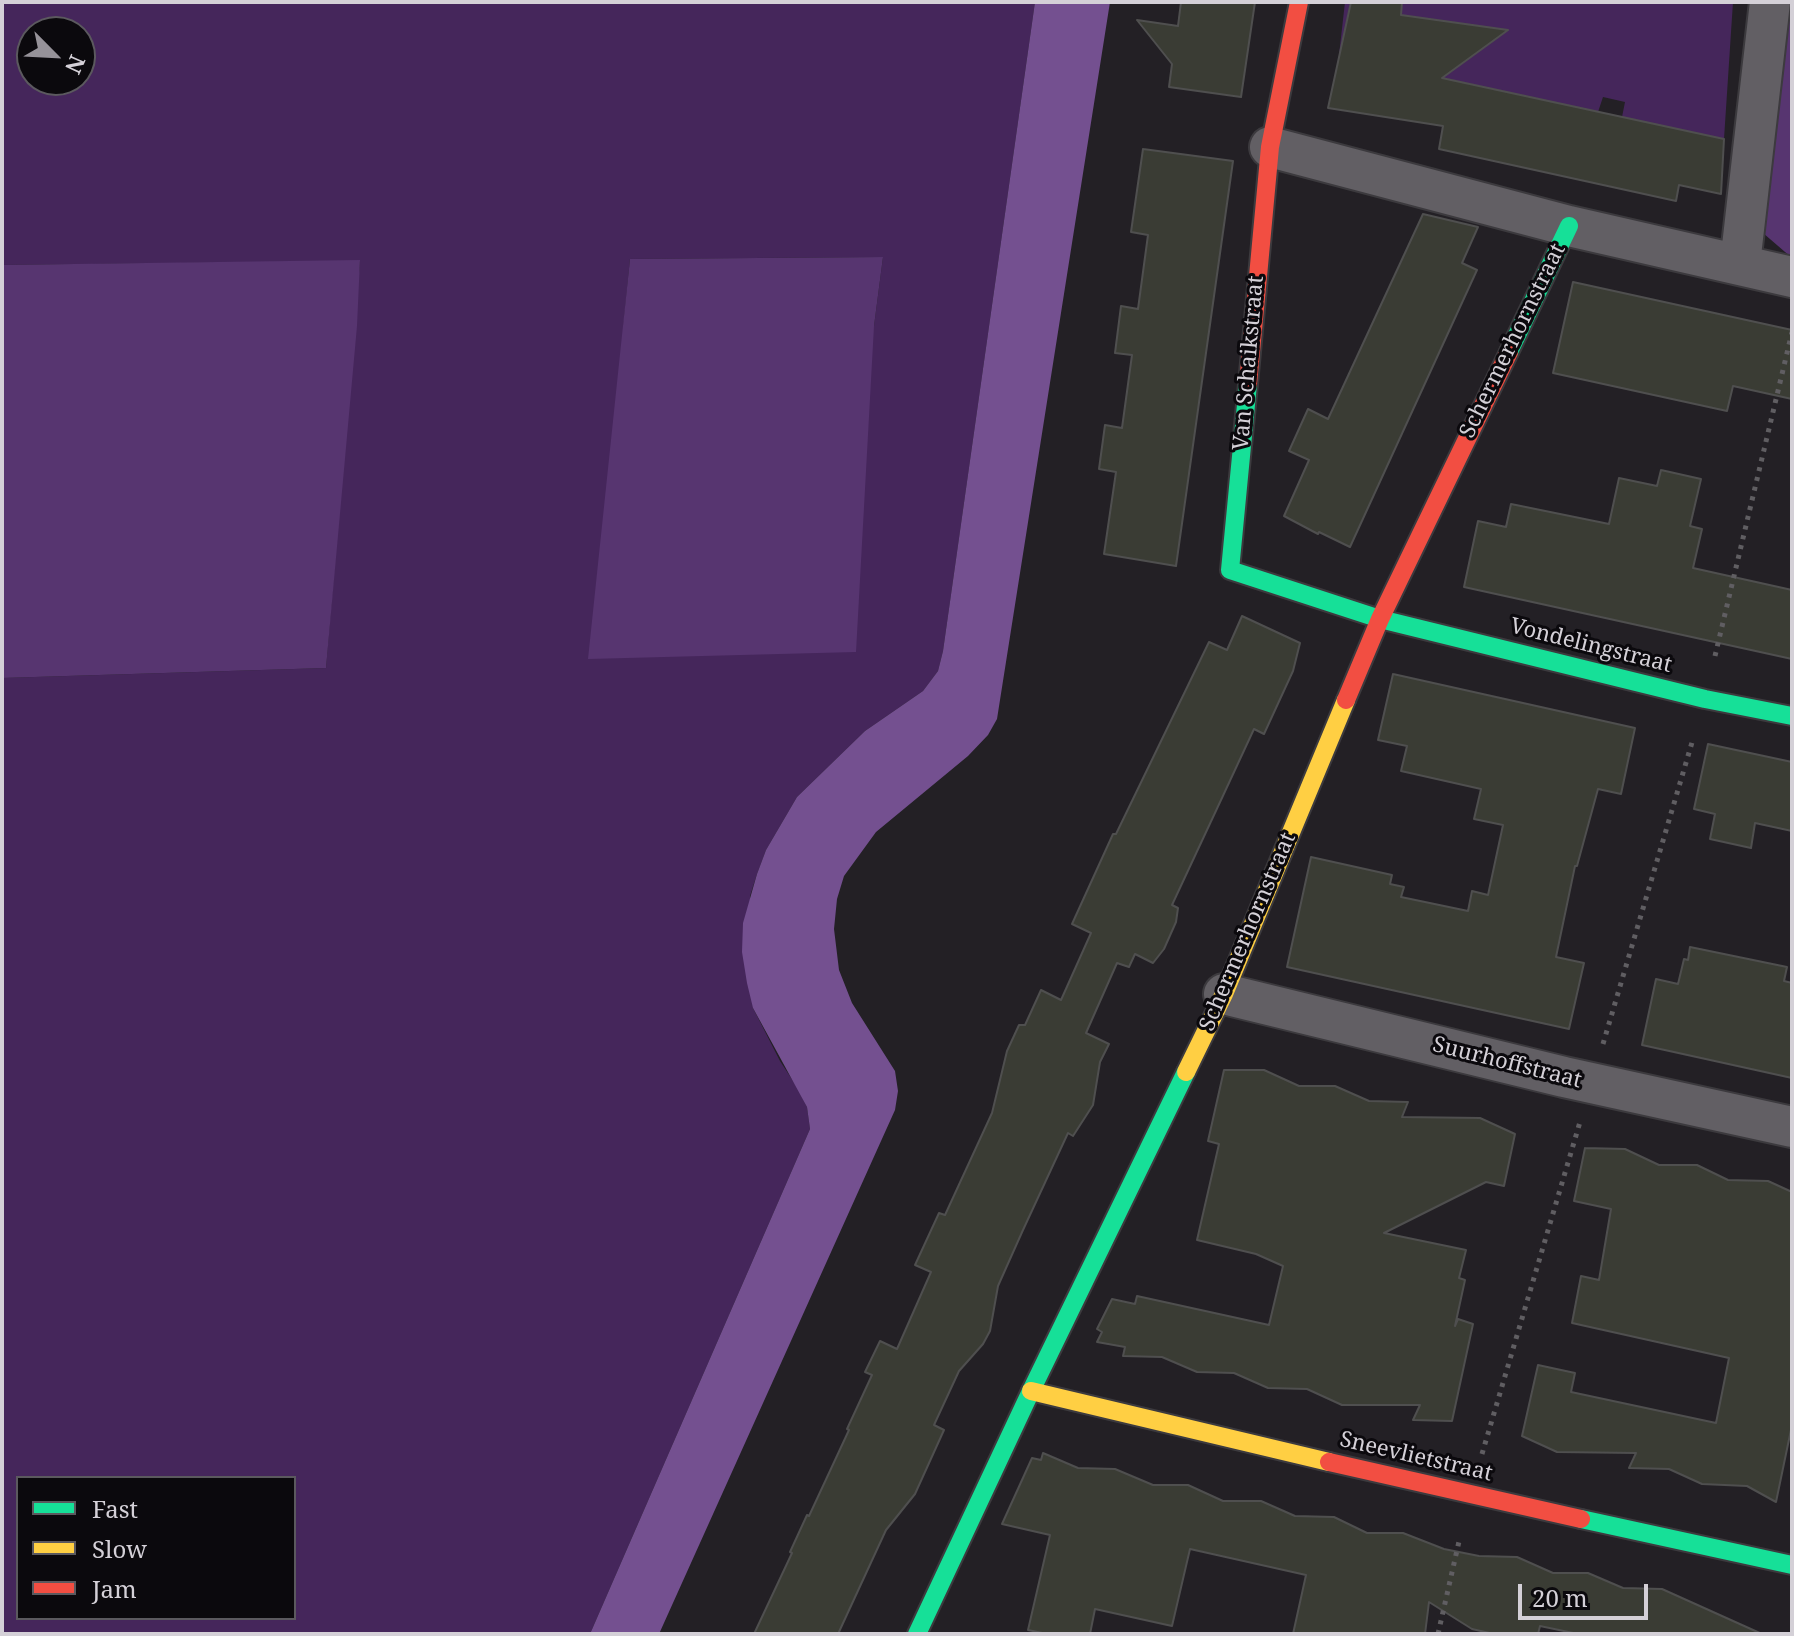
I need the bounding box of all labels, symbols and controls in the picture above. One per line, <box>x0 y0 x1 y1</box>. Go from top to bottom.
north arrow <box>16 16 96 96</box>
text: N <box>59 51 93 79</box>
street label: Schermerhornstraat <box>1454 239 1572 443</box>
street label: Van Schaikstraat <box>1228 275 1270 451</box>
street label: Vondelingstraat <box>1507 613 1675 679</box>
street label: Schermerhornstraat <box>1194 829 1302 1035</box>
street label: Suurhoffstraat <box>1430 1032 1584 1094</box>
street label: Sneevlietstraat <box>1337 1427 1495 1487</box>
legend <box>16 1476 296 1620</box>
text: Fast <box>92 1492 138 1525</box>
text: Slow <box>92 1532 147 1565</box>
scale bar <box>1522 1568 1652 1618</box>
text: Jam <box>92 1572 137 1605</box>
text: 20 m <box>1532 1581 1588 1614</box>

